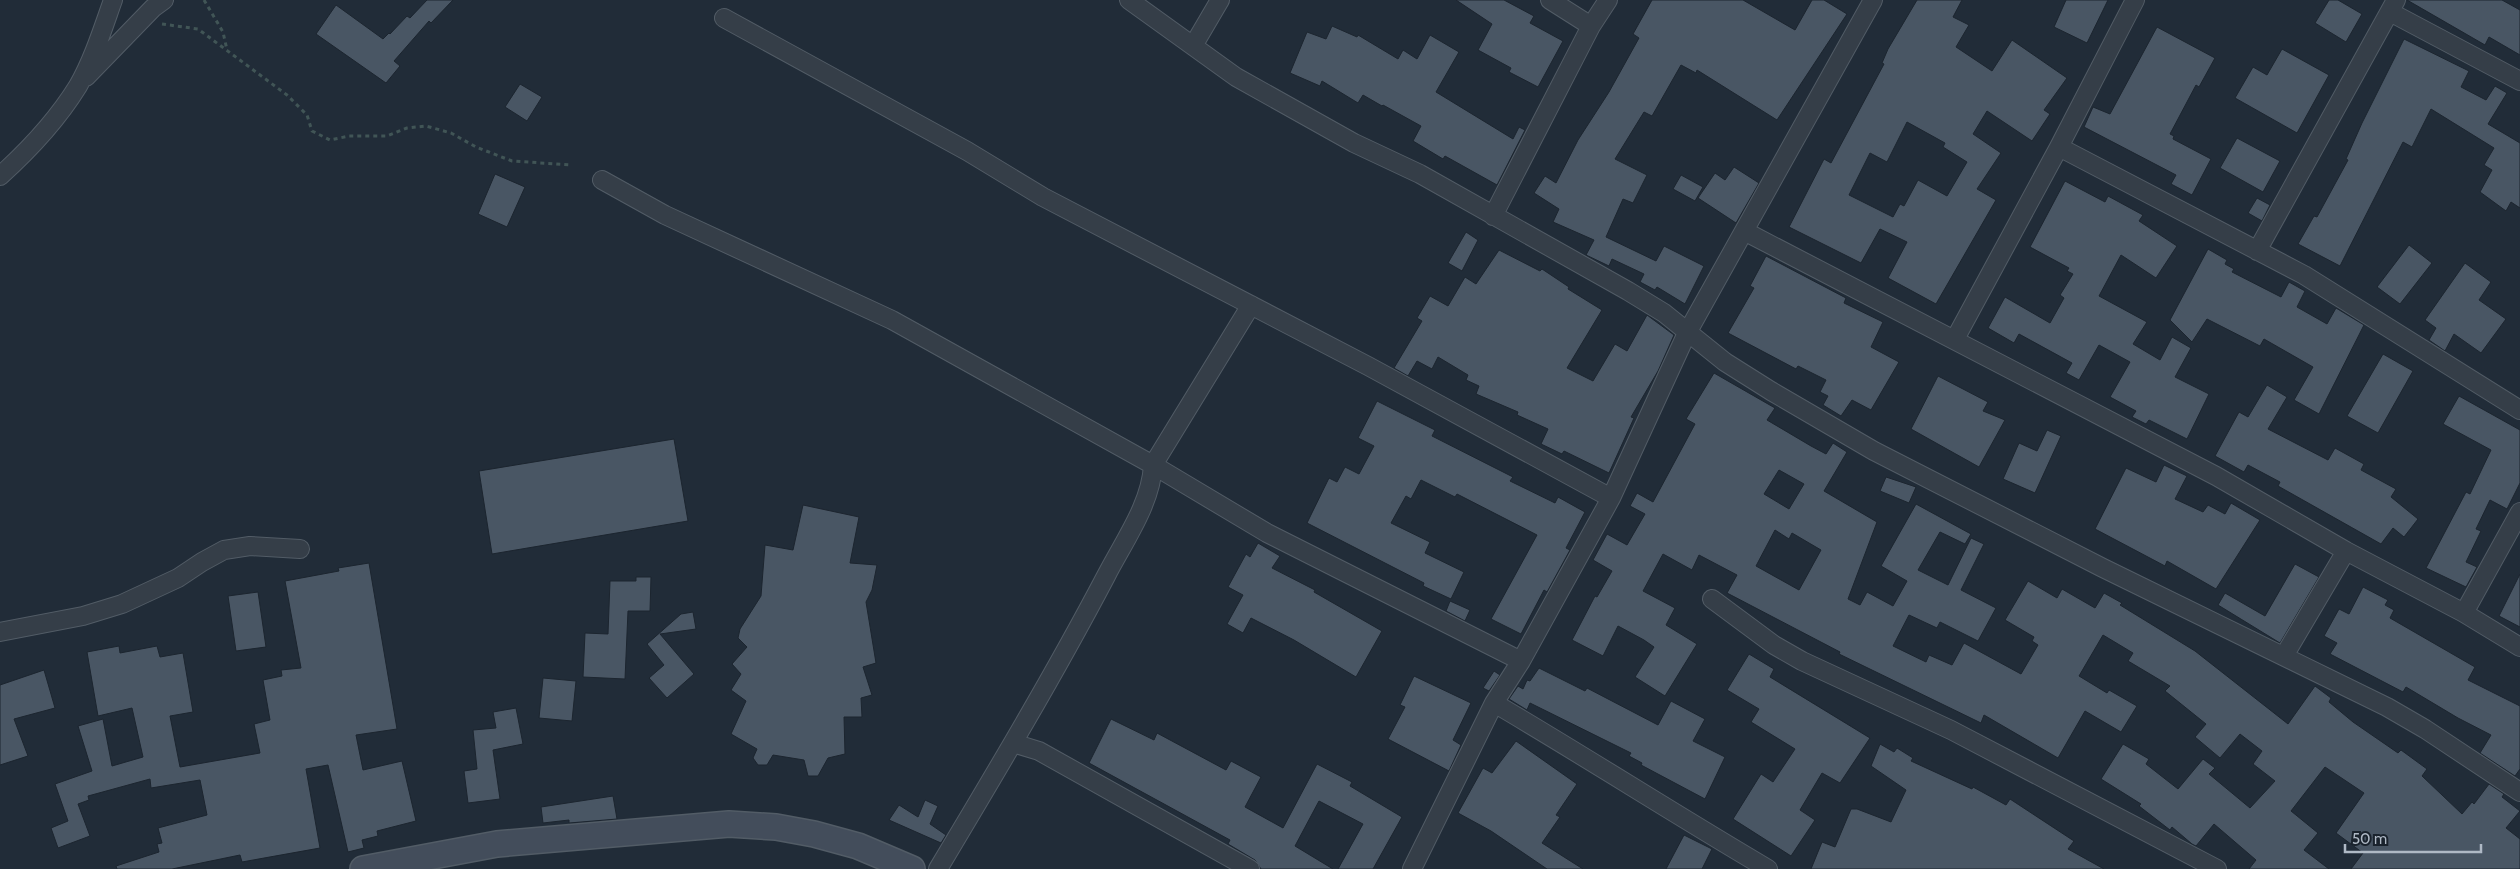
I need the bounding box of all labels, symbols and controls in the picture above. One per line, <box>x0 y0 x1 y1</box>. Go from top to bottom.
scale bar <box>2345 822 2481 854</box>
text: 50 m <box>2352 830 2387 848</box>

